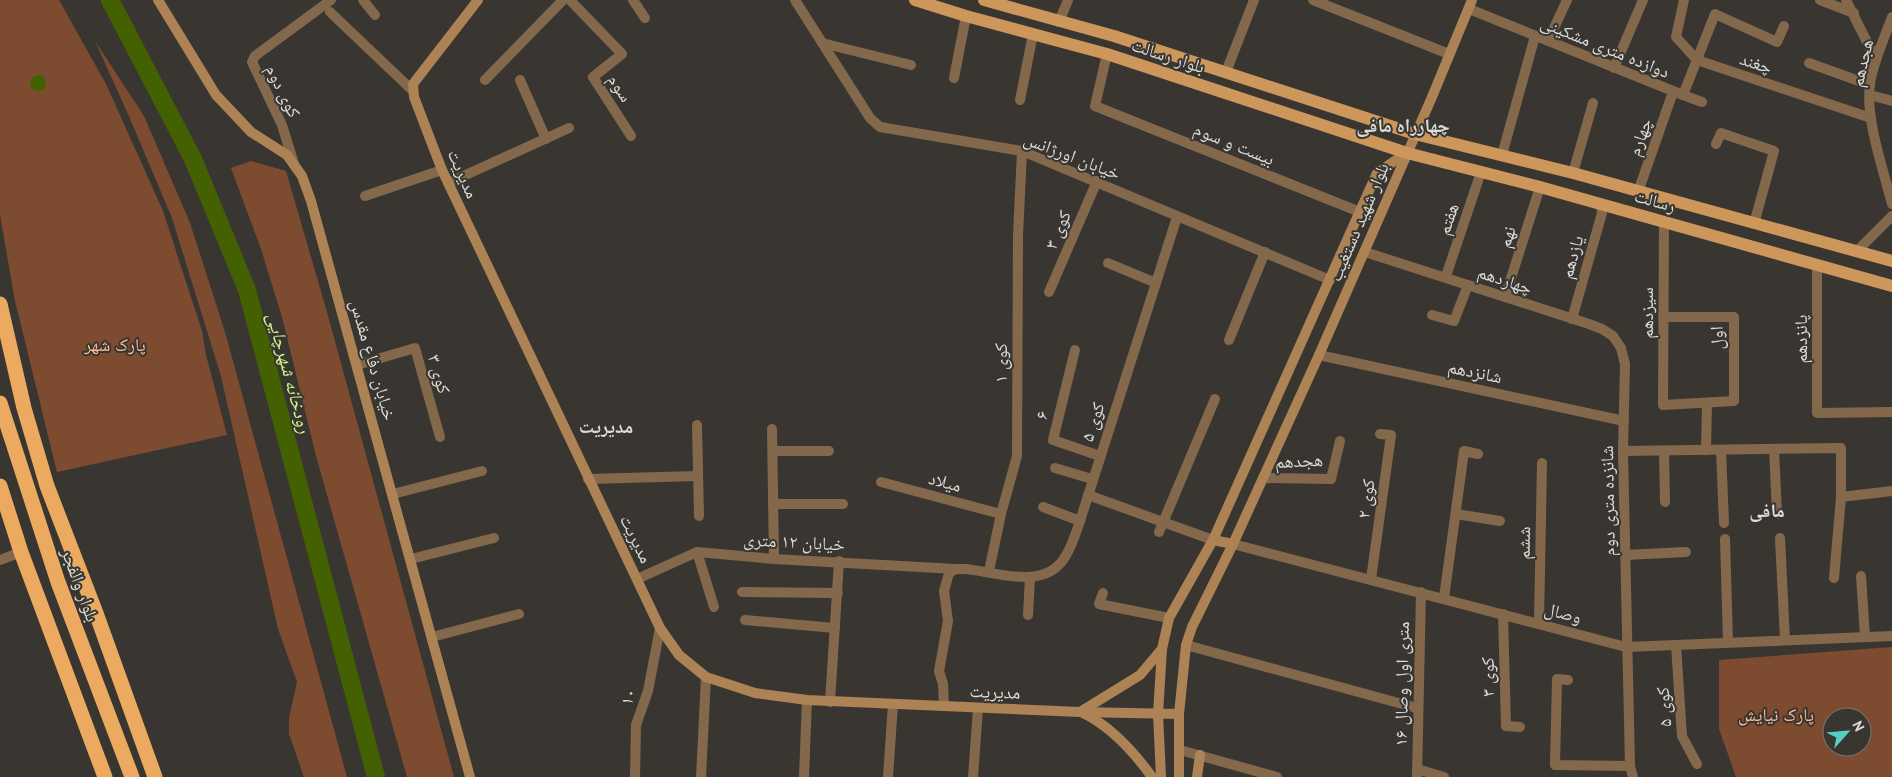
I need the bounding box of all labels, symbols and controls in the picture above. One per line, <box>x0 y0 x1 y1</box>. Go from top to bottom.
street label: دوازده متری مشکینی <box>1537 10 1673 83</box>
street label: بلوار رسالت <box>1129 33 1208 78</box>
street label: هجدهم <box>1845 37 1879 89</box>
street label: چغند <box>1737 47 1775 79</box>
street label: کوی دوم <box>260 60 306 122</box>
street label: سوم <box>602 69 638 107</box>
district label: چهارراه مافی <box>1356 113 1450 137</box>
street label: چهارم <box>1622 115 1658 159</box>
street label: بیست و سوم <box>1190 117 1278 171</box>
street label: خیابان اورژانس <box>1021 127 1124 184</box>
street label: مدیریت <box>443 146 484 202</box>
street label: بلوار شهید دستغیب <box>1323 159 1394 285</box>
street label: رسالت <box>1632 184 1678 217</box>
street label: هفتم <box>1431 200 1465 238</box>
street label: کوی ۳ <box>1039 206 1076 253</box>
street label: نهم <box>1492 223 1522 251</box>
street label: یازدهم <box>1554 233 1590 281</box>
street label: چهاردهم <box>1475 260 1535 300</box>
street label: سیزدهم <box>1635 287 1659 339</box>
street label: خیابان دفاع مقدس <box>345 297 402 423</box>
water label: رودخانه شهرچایی <box>262 310 318 436</box>
street label: پانزدهم <box>1789 314 1813 364</box>
street label: اول <box>1705 326 1728 350</box>
park label: پارک شهر <box>83 333 146 356</box>
street label: کوی ۱ <box>989 343 1012 383</box>
street label: کوی ۳ <box>423 352 456 397</box>
street label: شانزدهم <box>1446 355 1504 389</box>
street label: کوی ۵ <box>1075 399 1110 444</box>
street label: ۶ <box>1029 408 1054 422</box>
district label: مدیریت <box>579 414 633 438</box>
street label: شانزده متری دوم <box>1595 445 1621 557</box>
street label: هجدهم <box>1274 448 1324 474</box>
street label: میلاد <box>926 466 964 497</box>
street label: کوی ۲ <box>1351 477 1380 520</box>
district label: مافی <box>1749 498 1785 522</box>
street label: مدیریت <box>615 511 658 567</box>
street label: ششم <box>1512 526 1536 560</box>
street label: خیابان ۱۲ متری <box>743 527 845 556</box>
street label: بلوار والفجر <box>56 544 104 625</box>
street label: وصال <box>1542 597 1584 629</box>
street label: ۱۶ متری اول وصال <box>1389 621 1414 747</box>
street label: کوی ۳ <box>1476 656 1499 697</box>
street label: مدیریت <box>969 679 1021 704</box>
street label: ۱۰ <box>614 686 641 708</box>
street label: کوی ۵ <box>1651 686 1676 728</box>
park label: پارک نیایش <box>1738 703 1814 726</box>
north arrow <box>1822 707 1872 757</box>
text: N <box>1848 718 1869 734</box>

